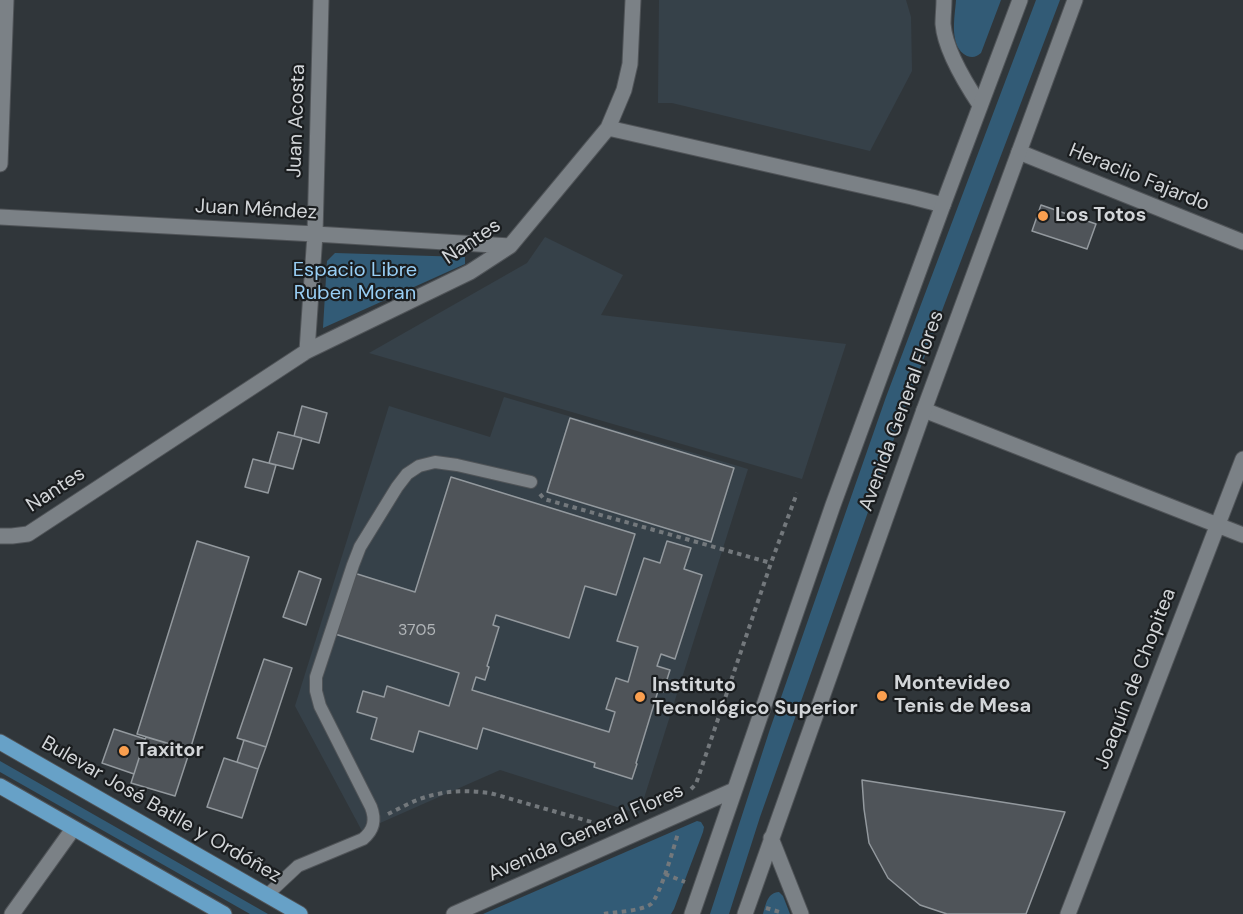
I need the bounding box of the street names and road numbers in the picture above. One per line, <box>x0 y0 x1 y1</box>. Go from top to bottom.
street label: Juan Acosta <box>283 64 311 178</box>
street label: Heraclio Fajardo <box>1065 139 1213 217</box>
street label: Juan Méndez <box>195 195 317 225</box>
street label: Nantes <box>438 214 506 270</box>
street label: Avenida General Flores <box>855 308 949 514</box>
street label: Nantes <box>22 462 90 518</box>
street label: Joaquín de Chopitea <box>1090 585 1182 773</box>
street label: Bulevar José Batlle y Ordóñez <box>37 731 285 889</box>
street label: Avenida General Flores <box>484 779 688 887</box>

